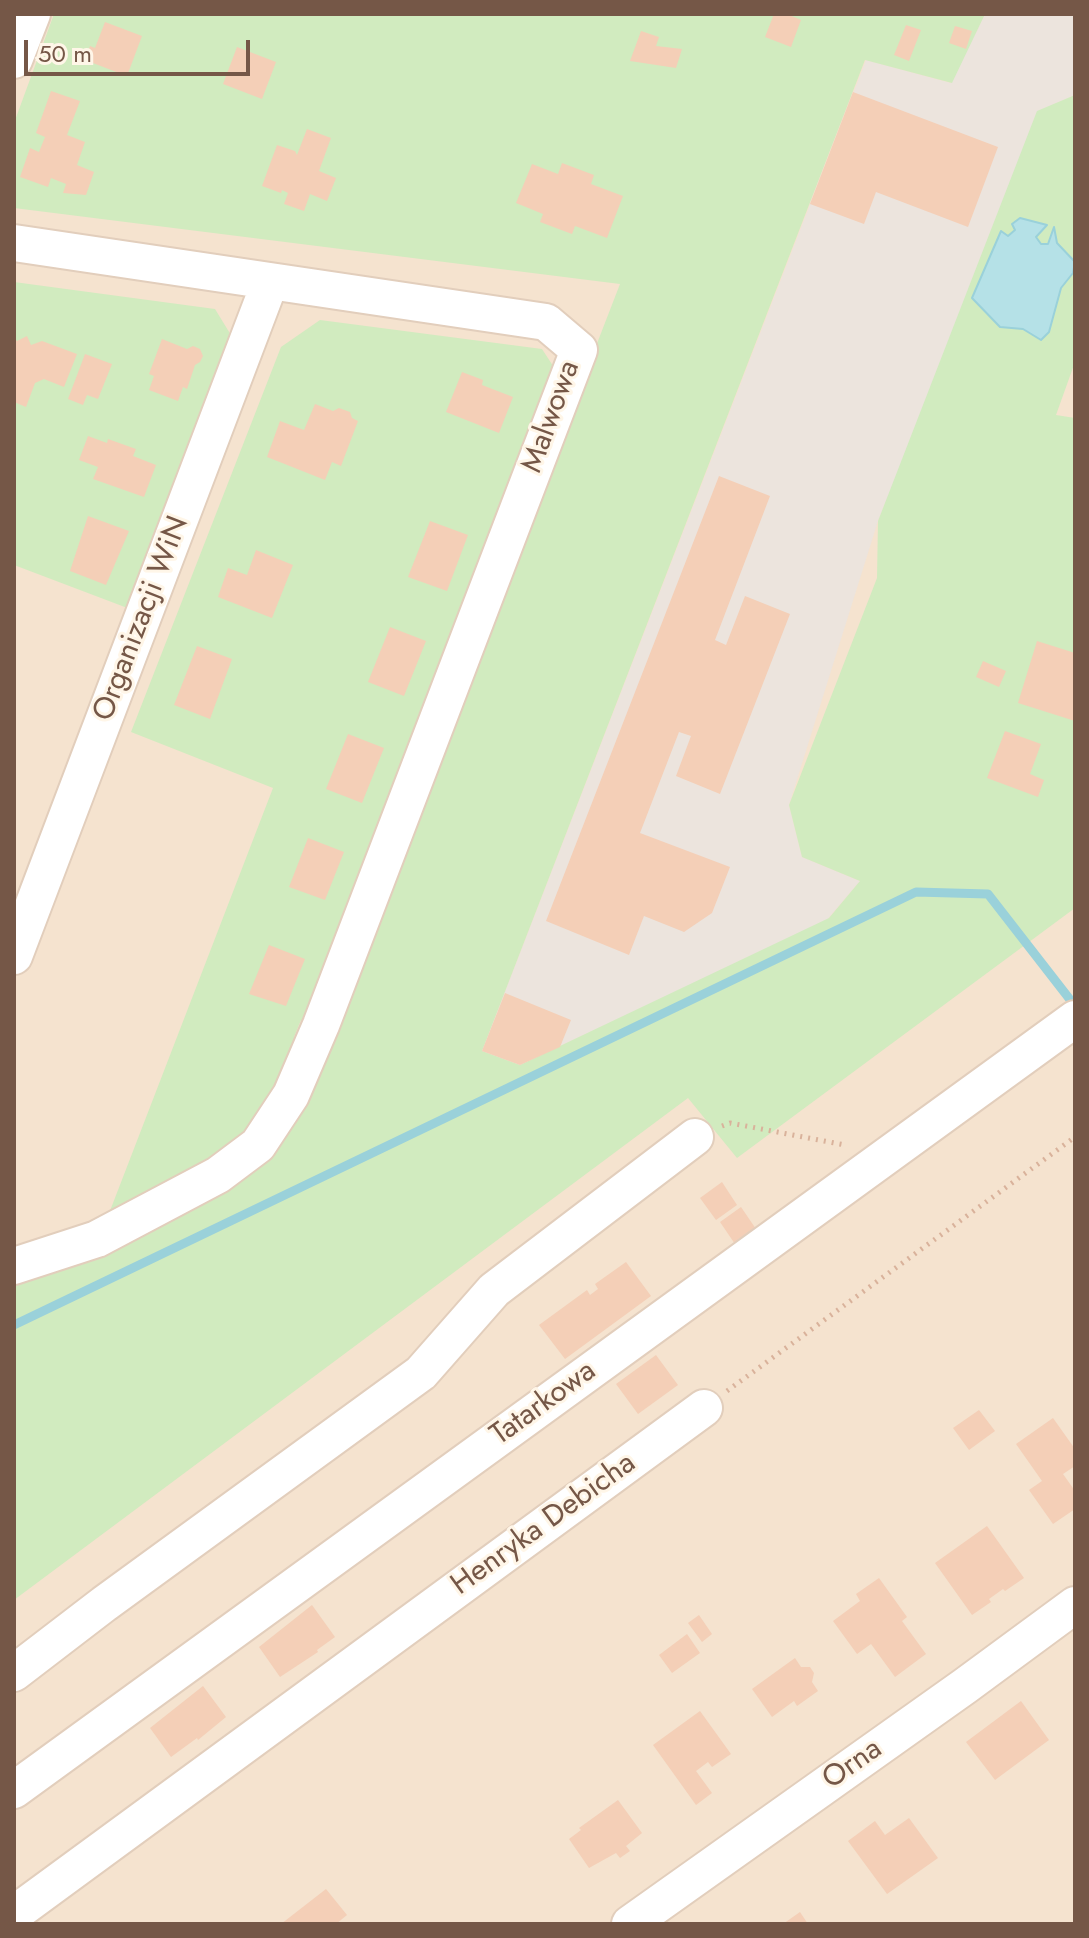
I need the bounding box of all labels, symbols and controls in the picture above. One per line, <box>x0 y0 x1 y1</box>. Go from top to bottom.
scale bar <box>28 24 254 74</box>
text: 50 m <box>38 36 92 71</box>
street label: Malwowa <box>515 356 589 478</box>
street label: Organizacji WiN <box>86 512 198 726</box>
street label: Tatarkowa <box>485 1354 603 1454</box>
street label: Henryka Debicha <box>445 1446 643 1604</box>
street label: Orna <box>816 1732 890 1798</box>

